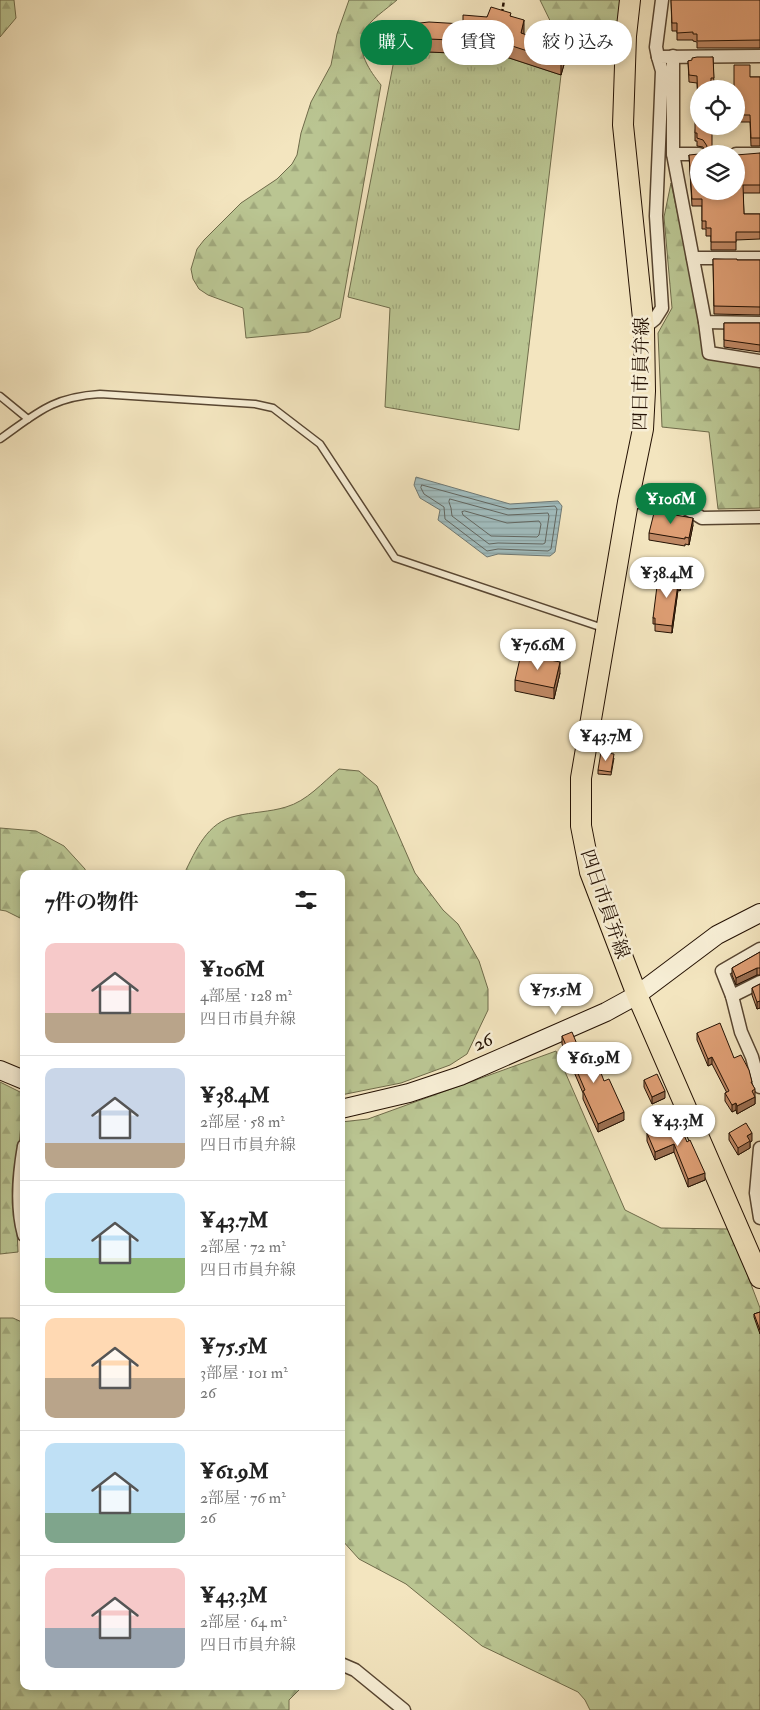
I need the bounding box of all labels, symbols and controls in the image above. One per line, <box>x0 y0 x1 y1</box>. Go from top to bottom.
chip: 購入 <box>360 20 432 65</box>
chip: 賃貸 <box>442 20 514 65</box>
chip: 絞り込み <box>524 20 632 65</box>
map controls <box>690 80 745 200</box>
button: locate <box>690 80 745 135</box>
button: layers <box>690 145 745 200</box>
street label: 四日市員弁線 <box>628 317 654 431</box>
pin: ¥106M <box>636 482 706 525</box>
text: ¥106M <box>646 489 696 509</box>
pin: ¥38.4M <box>626 556 708 599</box>
text: ¥38.4M <box>640 563 694 583</box>
pin: ¥76.6M <box>497 628 579 671</box>
text: ¥76.6M <box>511 635 565 655</box>
pin: ¥43.7M <box>565 720 647 762</box>
text: ¥43.7M <box>580 726 632 746</box>
street label: 四日市員弁線 <box>575 846 635 962</box>
icon: filters <box>292 886 320 914</box>
text: 7件の物件 <box>45 889 139 916</box>
text: ¥106M <box>200 956 265 983</box>
icon: home <box>85 963 145 1023</box>
pin: ¥75.5M <box>515 974 597 1016</box>
text: ¥75.5M <box>530 980 582 1000</box>
text: 4部屋 · 128 m² <box>200 986 292 1006</box>
text: 四日市員弁線 <box>200 1009 296 1029</box>
street label: 26 <box>469 1027 498 1057</box>
pin: ¥61.9M <box>553 1042 635 1084</box>
text: ¥61.9M <box>568 1048 620 1068</box>
text: ¥38.4M <box>200 1082 270 1109</box>
icon: home <box>85 1088 145 1148</box>
pin: ¥43.3M <box>637 1104 719 1147</box>
text: ¥43.3M <box>652 1111 704 1131</box>
text: 2部屋 · 58 m² <box>200 1112 285 1132</box>
text: 四日市員弁線 <box>200 1135 296 1155</box>
text: ¥43.7M <box>200 1207 268 1234</box>
icon: home <box>85 1213 145 1273</box>
text: 2部屋 · 72 m² <box>200 1237 286 1257</box>
text: 四日市員弁線 <box>200 1260 296 1280</box>
text: ¥75.5M <box>200 1333 268 1360</box>
icon: home <box>85 1338 145 1398</box>
text: 3部屋 · 101 m² <box>200 1363 288 1383</box>
text: 26 <box>200 1383 216 1403</box>
text: ¥61.9M <box>200 1458 269 1485</box>
icon: home <box>85 1463 145 1523</box>
text: 2部屋 · 76 m² <box>200 1488 286 1508</box>
text: 26 <box>200 1508 216 1528</box>
text: ¥43.3M <box>200 1582 268 1609</box>
icon: home <box>85 1588 145 1648</box>
text: 2部屋 · 64 m² <box>200 1612 287 1632</box>
text: 四日市員弁線 <box>200 1635 296 1655</box>

